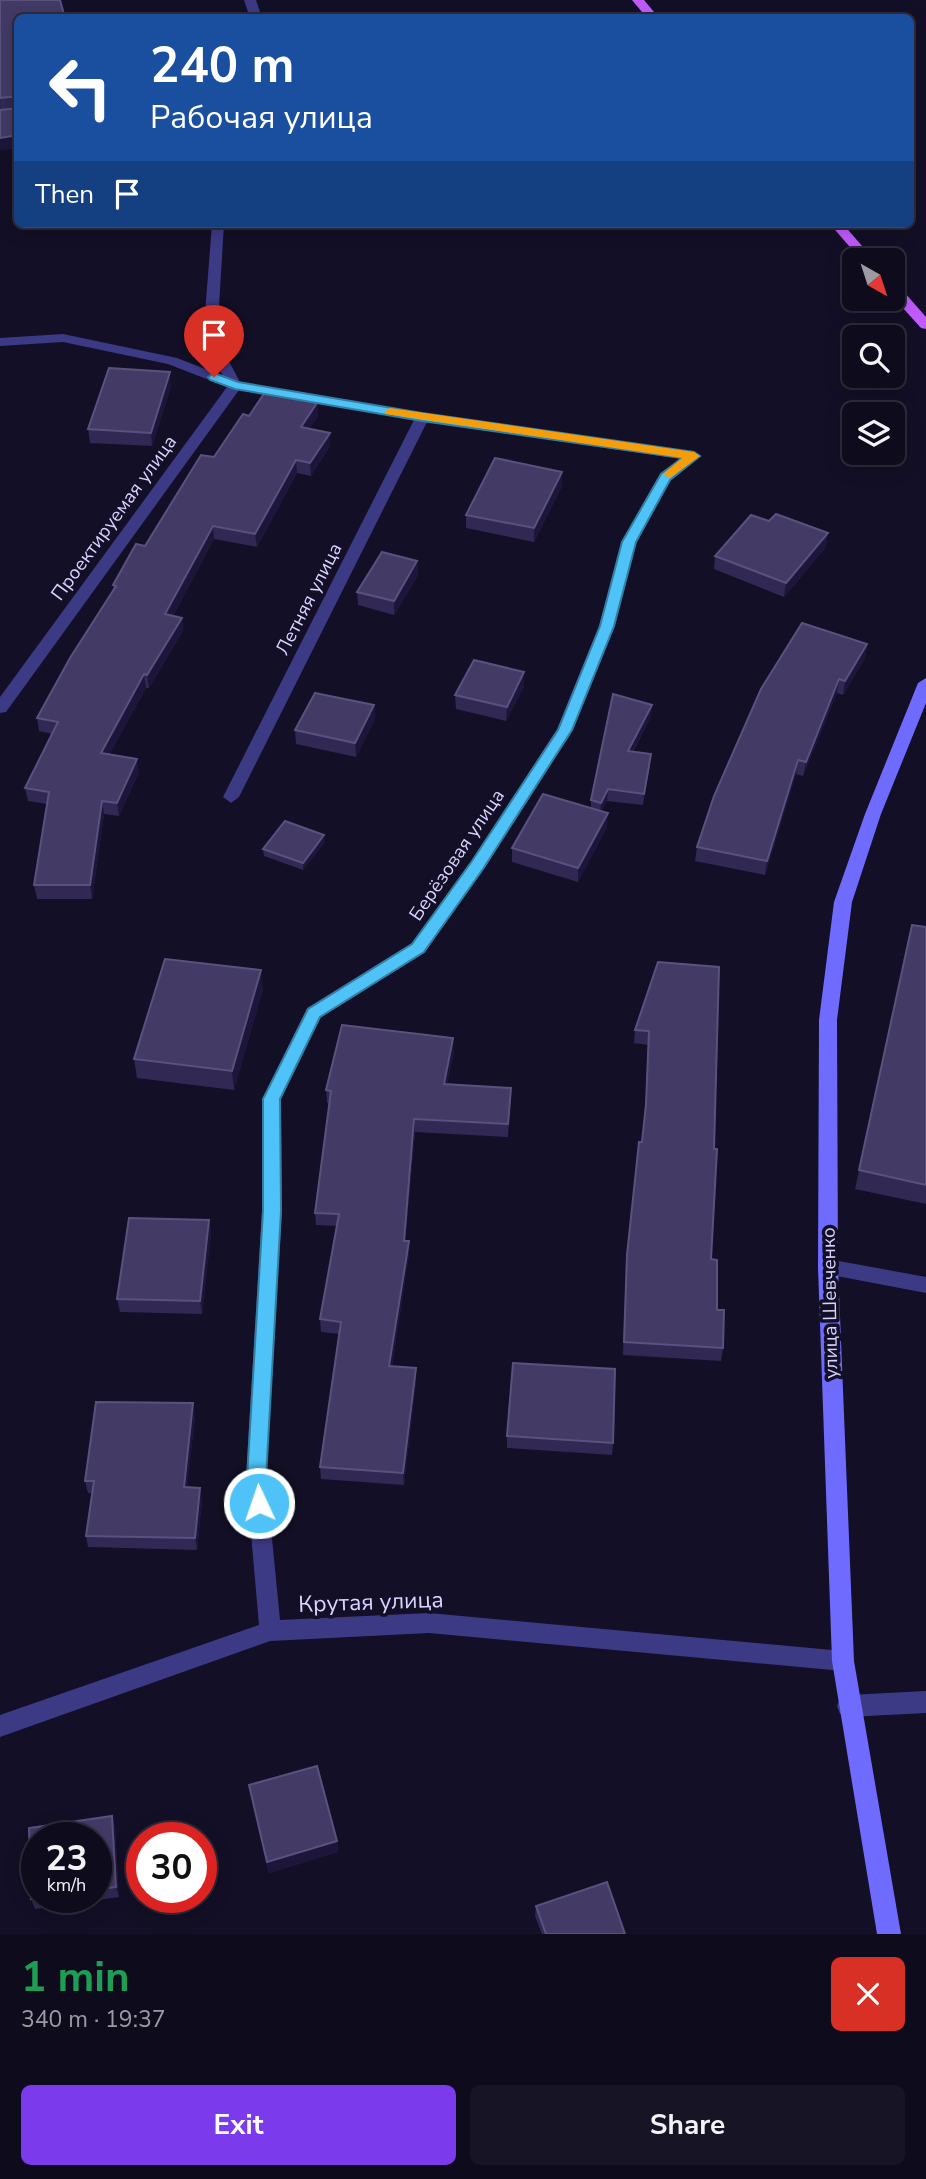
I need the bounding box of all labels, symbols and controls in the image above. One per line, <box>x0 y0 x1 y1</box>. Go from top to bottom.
text: 240 m <box>150 32 294 99</box>
icon: left <box>35 42 126 133</box>
text: Рабочая улица <box>150 96 373 139</box>
icon: arrive <box>108 175 146 213</box>
text: Then <box>35 177 94 212</box>
north arrow <box>842 248 905 312</box>
map controls <box>842 248 905 465</box>
pin <box>184 305 244 377</box>
icon: arrive <box>195 316 233 354</box>
button: search <box>842 325 905 388</box>
button: layers <box>842 402 905 465</box>
street label: Проектируемая улица <box>45 430 183 606</box>
street label: Летняя улица <box>270 539 348 659</box>
street label: Берёзовая улица <box>403 784 511 926</box>
street label: улица Шевченко <box>816 1227 844 1379</box>
position arrow <box>222 1466 296 1540</box>
street label: Крутая улица <box>298 1584 444 1620</box>
speed limit sign: 30 <box>126 1822 217 1913</box>
text: 23 <box>45 1835 88 1882</box>
text: km/h <box>47 1873 86 1897</box>
text: 1 min <box>21 1949 130 2006</box>
button: close <box>831 1957 905 2031</box>
text: 340 m · 19:37 <box>21 2004 166 2035</box>
button: Exit <box>21 2085 456 2165</box>
button: Share <box>470 2085 905 2165</box>

